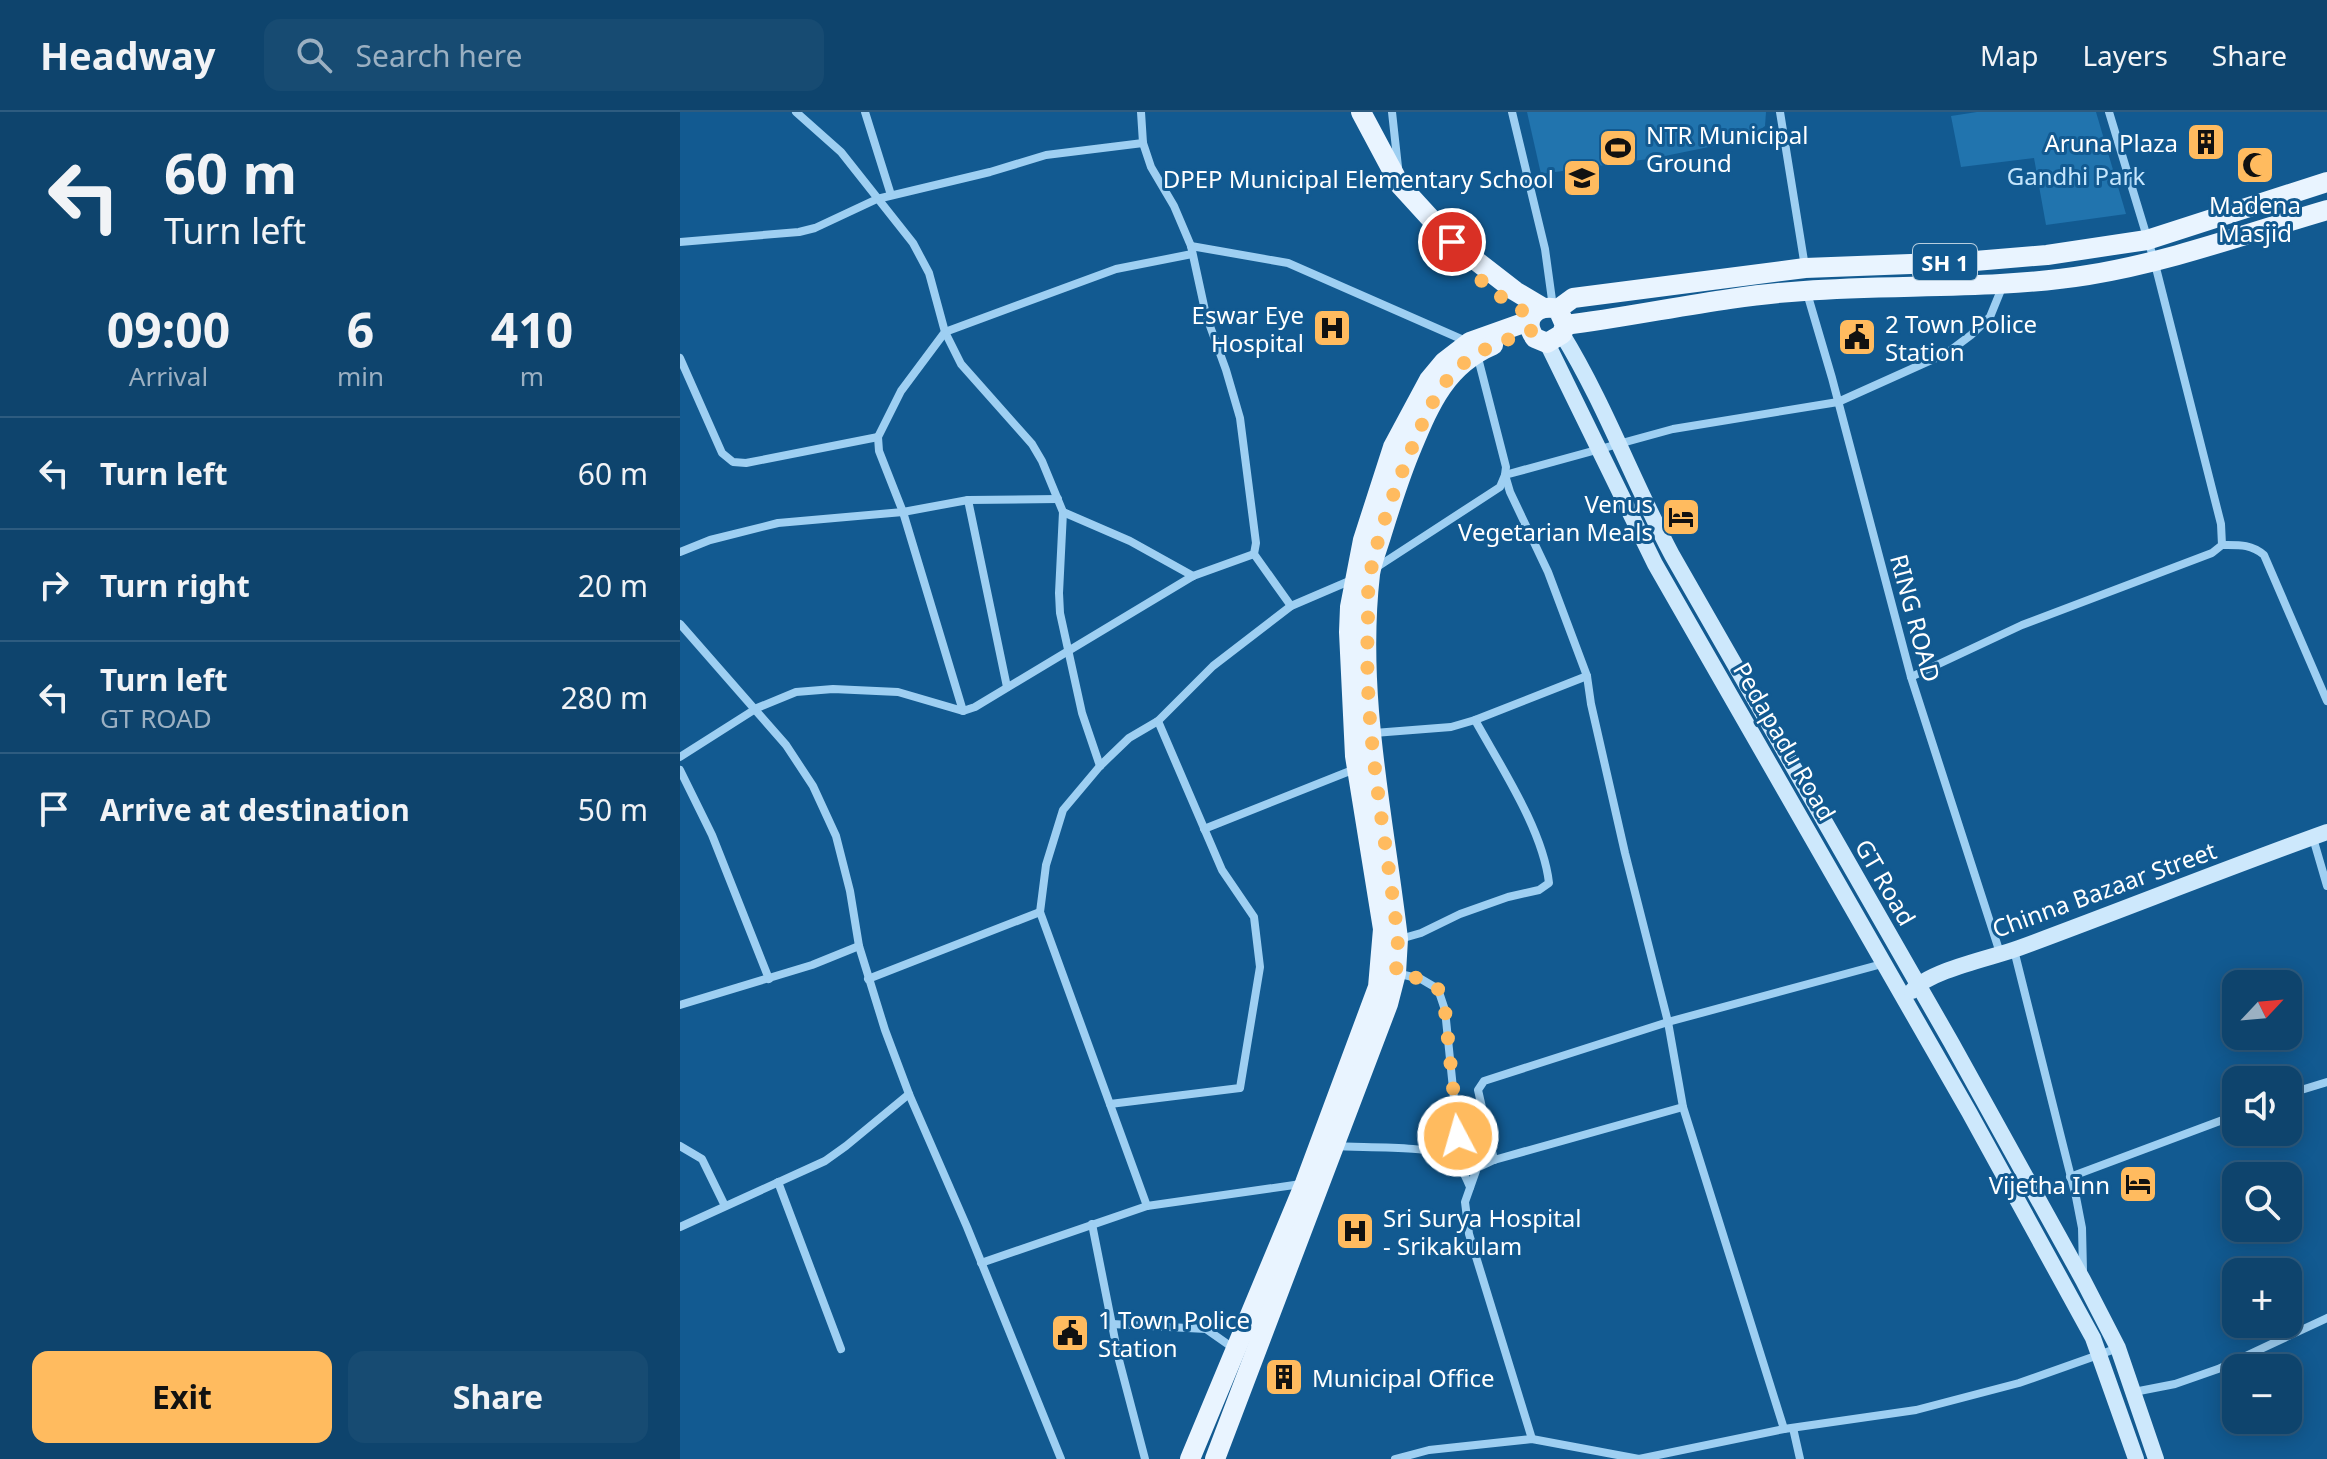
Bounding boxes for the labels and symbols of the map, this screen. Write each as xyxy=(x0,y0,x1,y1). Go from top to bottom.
place label: NTR Municipal Ground xyxy=(1646,118,1809,179)
building icon: Aruna Plaza xyxy=(2185,121,2227,163)
place label: Aruna Plaza xyxy=(2044,126,2178,159)
sports icon: NTR Municipal Ground xyxy=(1597,127,1639,169)
mosque icon: Madena Masjid xyxy=(2234,144,2276,186)
school or university icon: DPEP Municipal Elementary School xyxy=(1561,157,1603,199)
park label: Gandhi Park xyxy=(2007,159,2145,192)
place label: DPEP Municipal Elementary School xyxy=(1163,162,1554,195)
place label: Madena Masjid xyxy=(2209,188,2301,249)
pin xyxy=(1418,208,1486,276)
road number: SH 1 xyxy=(1913,244,1977,280)
place label: Eswar Eye Hospital xyxy=(1192,298,1304,359)
hospital icon: Eswar Eye Hospital xyxy=(1311,307,1353,349)
place label: 2 Town Police Station xyxy=(1885,307,2037,368)
public building icon: 2 Town Police Station xyxy=(1836,316,1878,358)
place label: Venus Vegetarian Meals xyxy=(1458,487,1653,548)
hotel icon: Venus Vegetarian Meals xyxy=(1660,496,1702,538)
street label: RING ROAD xyxy=(1883,550,1949,686)
street label: Pedapadu Road xyxy=(1726,656,1844,826)
street label: GT Road xyxy=(1848,833,1924,931)
street label: Chinna Bazaar Street xyxy=(1987,833,2221,945)
north arrow xyxy=(2222,970,2302,1050)
position arrow xyxy=(1416,1094,1500,1178)
hotel icon: Vijetha Inn xyxy=(2117,1163,2159,1205)
place label: Vijetha Inn xyxy=(1989,1168,2110,1201)
place label: Sri Surya Hospital - Srikakulam xyxy=(1383,1201,1581,1262)
hospital icon: Sri Surya Hospital - Srikakulam xyxy=(1334,1210,1376,1252)
place label: 1 Town Police Station xyxy=(1098,1303,1250,1364)
public building icon: 1 Town Police Station xyxy=(1049,1312,1091,1354)
building icon: Municipal Office xyxy=(1263,1356,1305,1398)
place label: Municipal Office xyxy=(1312,1361,1495,1394)

